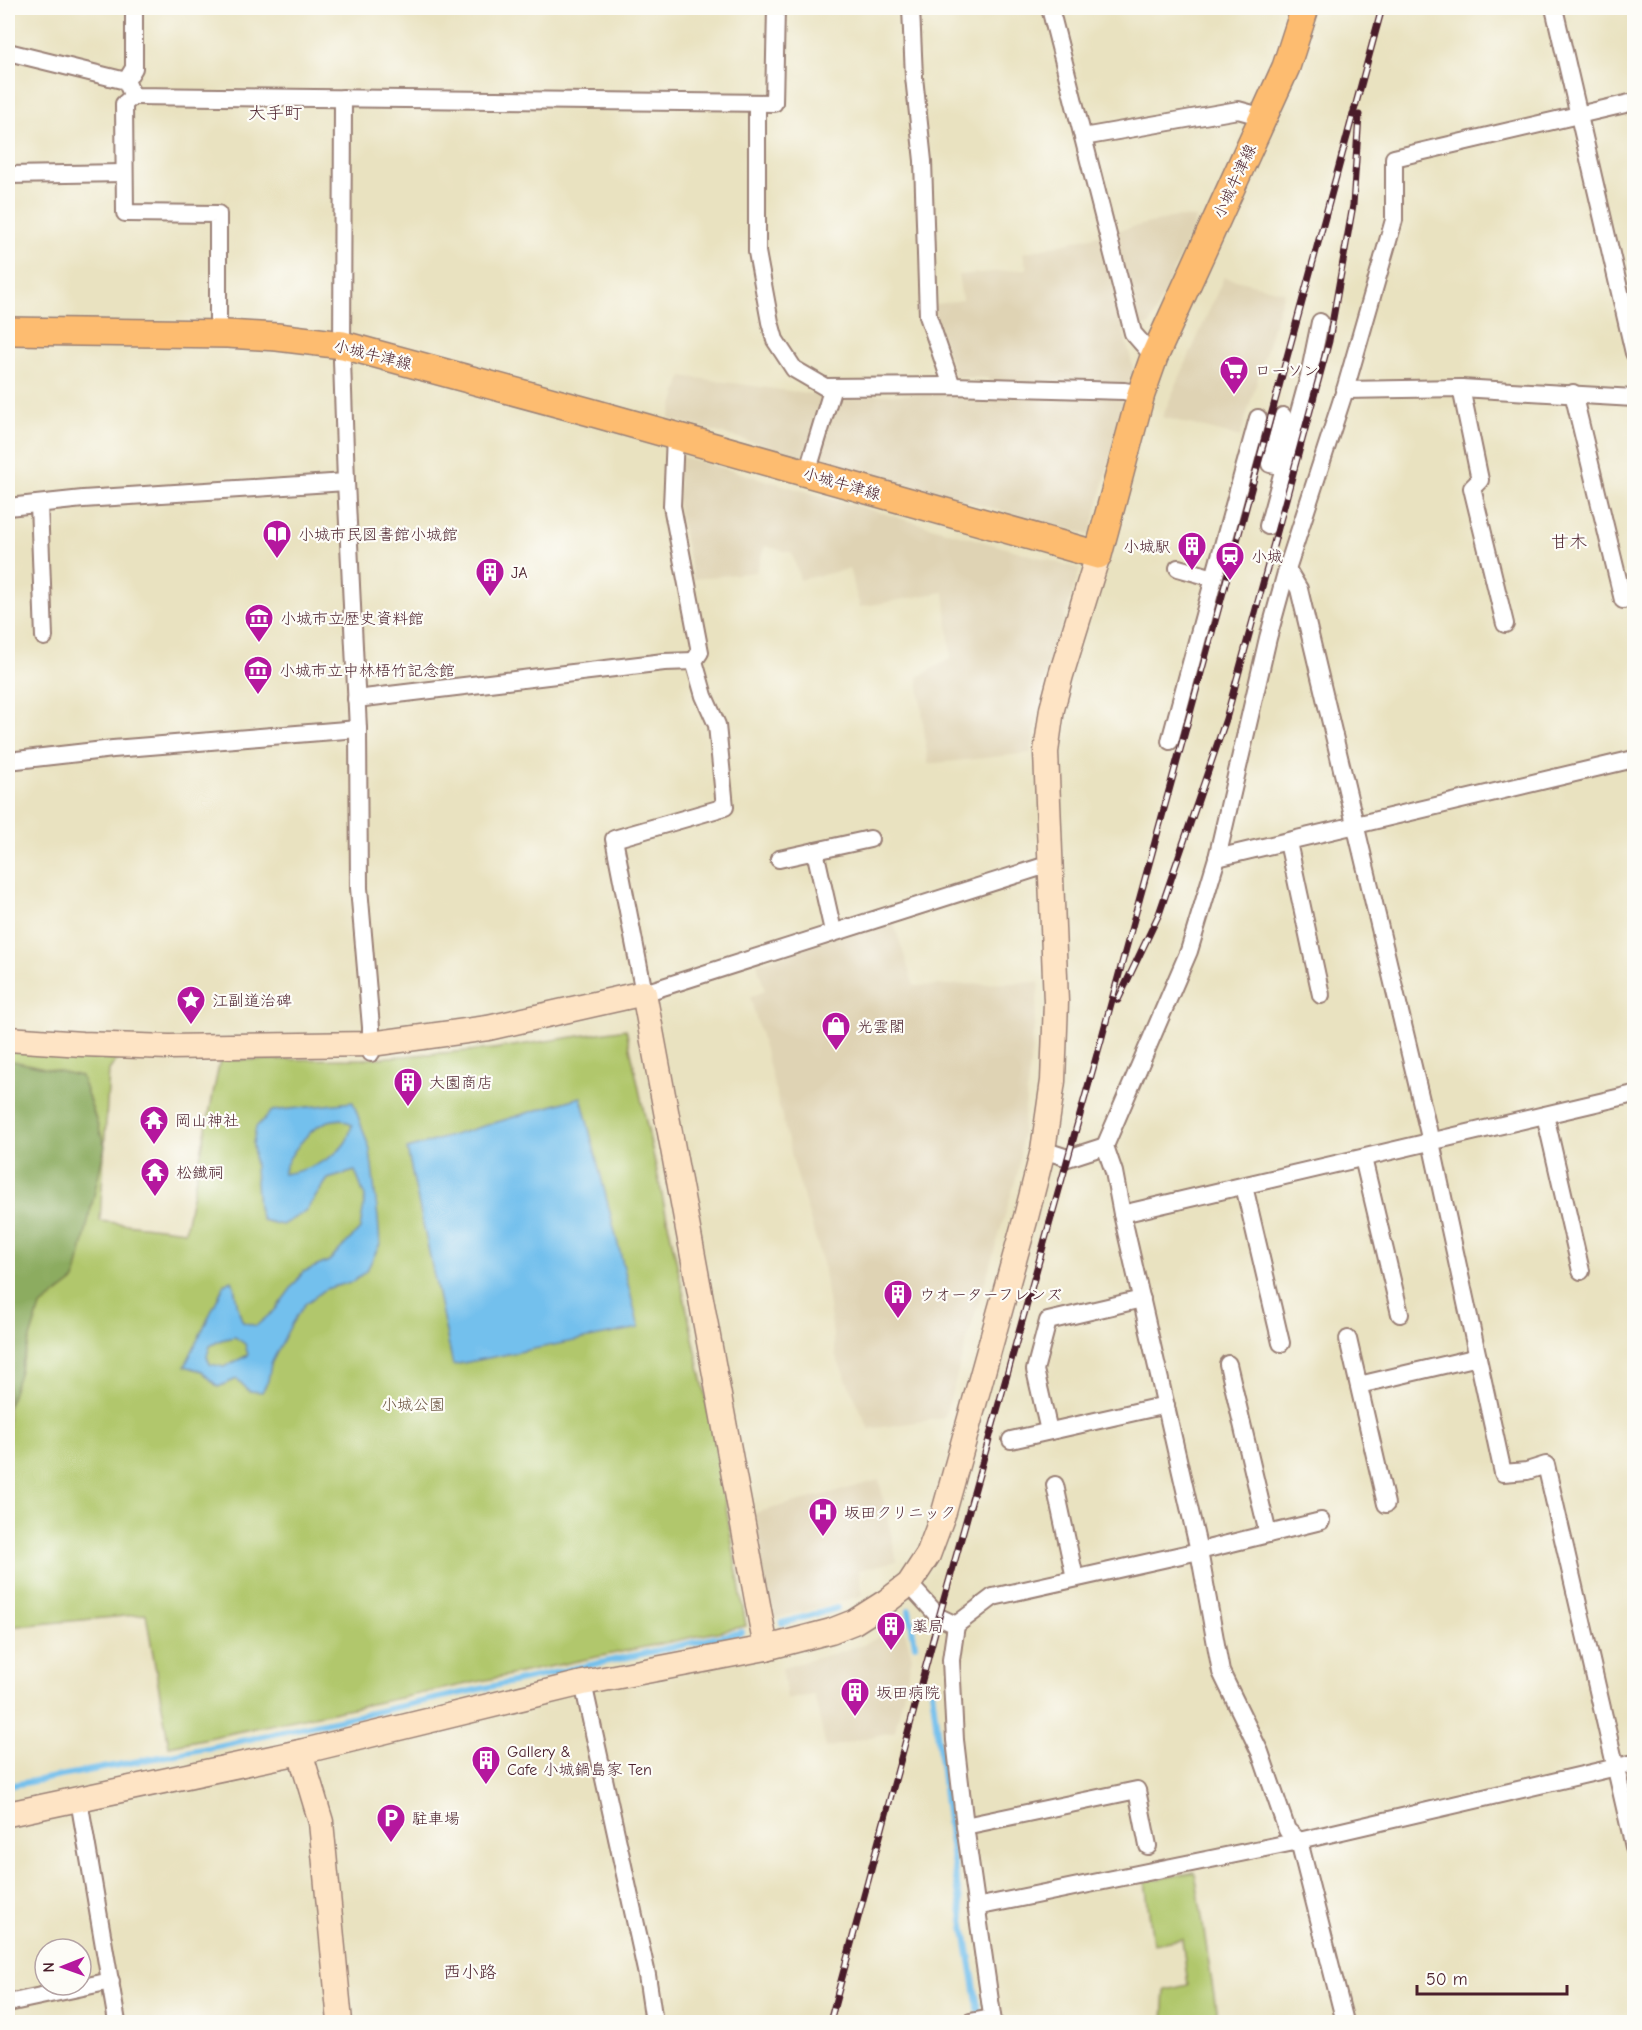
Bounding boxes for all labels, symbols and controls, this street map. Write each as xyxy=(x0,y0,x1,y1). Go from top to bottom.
district label: 大手町 xyxy=(248,103,302,124)
street label: 小城牛津線 xyxy=(1210,141,1260,221)
street label: 小城牛津線 xyxy=(332,337,414,373)
supermarket icon: ローソン xyxy=(1218,354,1250,396)
place label: ローソン xyxy=(1255,362,1319,380)
street label: 小城牛津線 xyxy=(801,464,883,504)
library icon: 小城市民図書館小城館 xyxy=(261,518,293,560)
place label: 小城市民図書館小城館 xyxy=(298,526,458,544)
building icon: 小城駅 xyxy=(1176,530,1208,572)
district label: 甘木 xyxy=(1551,532,1587,553)
place label: 小城駅 xyxy=(1123,538,1171,556)
station icon: 小城 xyxy=(1214,540,1246,582)
place label: 小城 xyxy=(1251,548,1283,566)
building icon: JA xyxy=(474,556,506,598)
place label: JA xyxy=(511,564,528,582)
museum icon: 小城市立歴史資料館 xyxy=(243,602,275,644)
place label: 小城市立歴史資料館 xyxy=(280,610,424,628)
museum icon: 小城市立中林梧竹記念館 xyxy=(242,654,274,696)
place label: 小城市立中林梧竹記念館 xyxy=(279,662,455,680)
place icon: 江副道治碑 xyxy=(175,984,207,1026)
place label: 江副道治碑 xyxy=(212,992,292,1010)
shop icon: 光雲閣 xyxy=(820,1010,852,1052)
place label: 光雲閣 xyxy=(857,1018,905,1036)
building icon: 大園商店 xyxy=(392,1066,424,1108)
place label: 大園商店 xyxy=(429,1074,493,1092)
temple icon: 岡山神社 xyxy=(138,1104,170,1146)
place label: 岡山神社 xyxy=(175,1112,239,1130)
temple icon: 松鐡祠 xyxy=(139,1156,171,1198)
place label: 松鐡祠 xyxy=(176,1164,224,1182)
building icon: ウオーターフレンズ xyxy=(882,1278,914,1320)
place label: ウオーターフレンズ xyxy=(919,1286,1062,1304)
park label: 小城公園 xyxy=(381,1396,445,1414)
hospital icon: 坂田クリニック xyxy=(807,1496,839,1538)
place label: 坂田クリニック xyxy=(844,1504,956,1522)
building icon: 薬局 xyxy=(875,1610,907,1652)
place label: 薬局 xyxy=(912,1618,944,1636)
building icon: 坂田病院 xyxy=(839,1676,871,1718)
place label: 坂田病院 xyxy=(876,1684,940,1702)
place label: Gallery & Cafe 小城鍋島家 Ten xyxy=(507,1743,652,1779)
building icon: Gallery & Cafe 小城鍋島家 Ten xyxy=(470,1744,502,1786)
parking icon: 駐車場 xyxy=(375,1802,407,1844)
place label: 駐車場 xyxy=(412,1810,460,1828)
north arrow xyxy=(33,1937,93,1997)
scale bar xyxy=(1417,1958,1567,1996)
text: N xyxy=(40,1962,58,1973)
district label: 西小路 xyxy=(443,1962,497,1983)
text: 50 m xyxy=(1426,1969,1468,1990)

